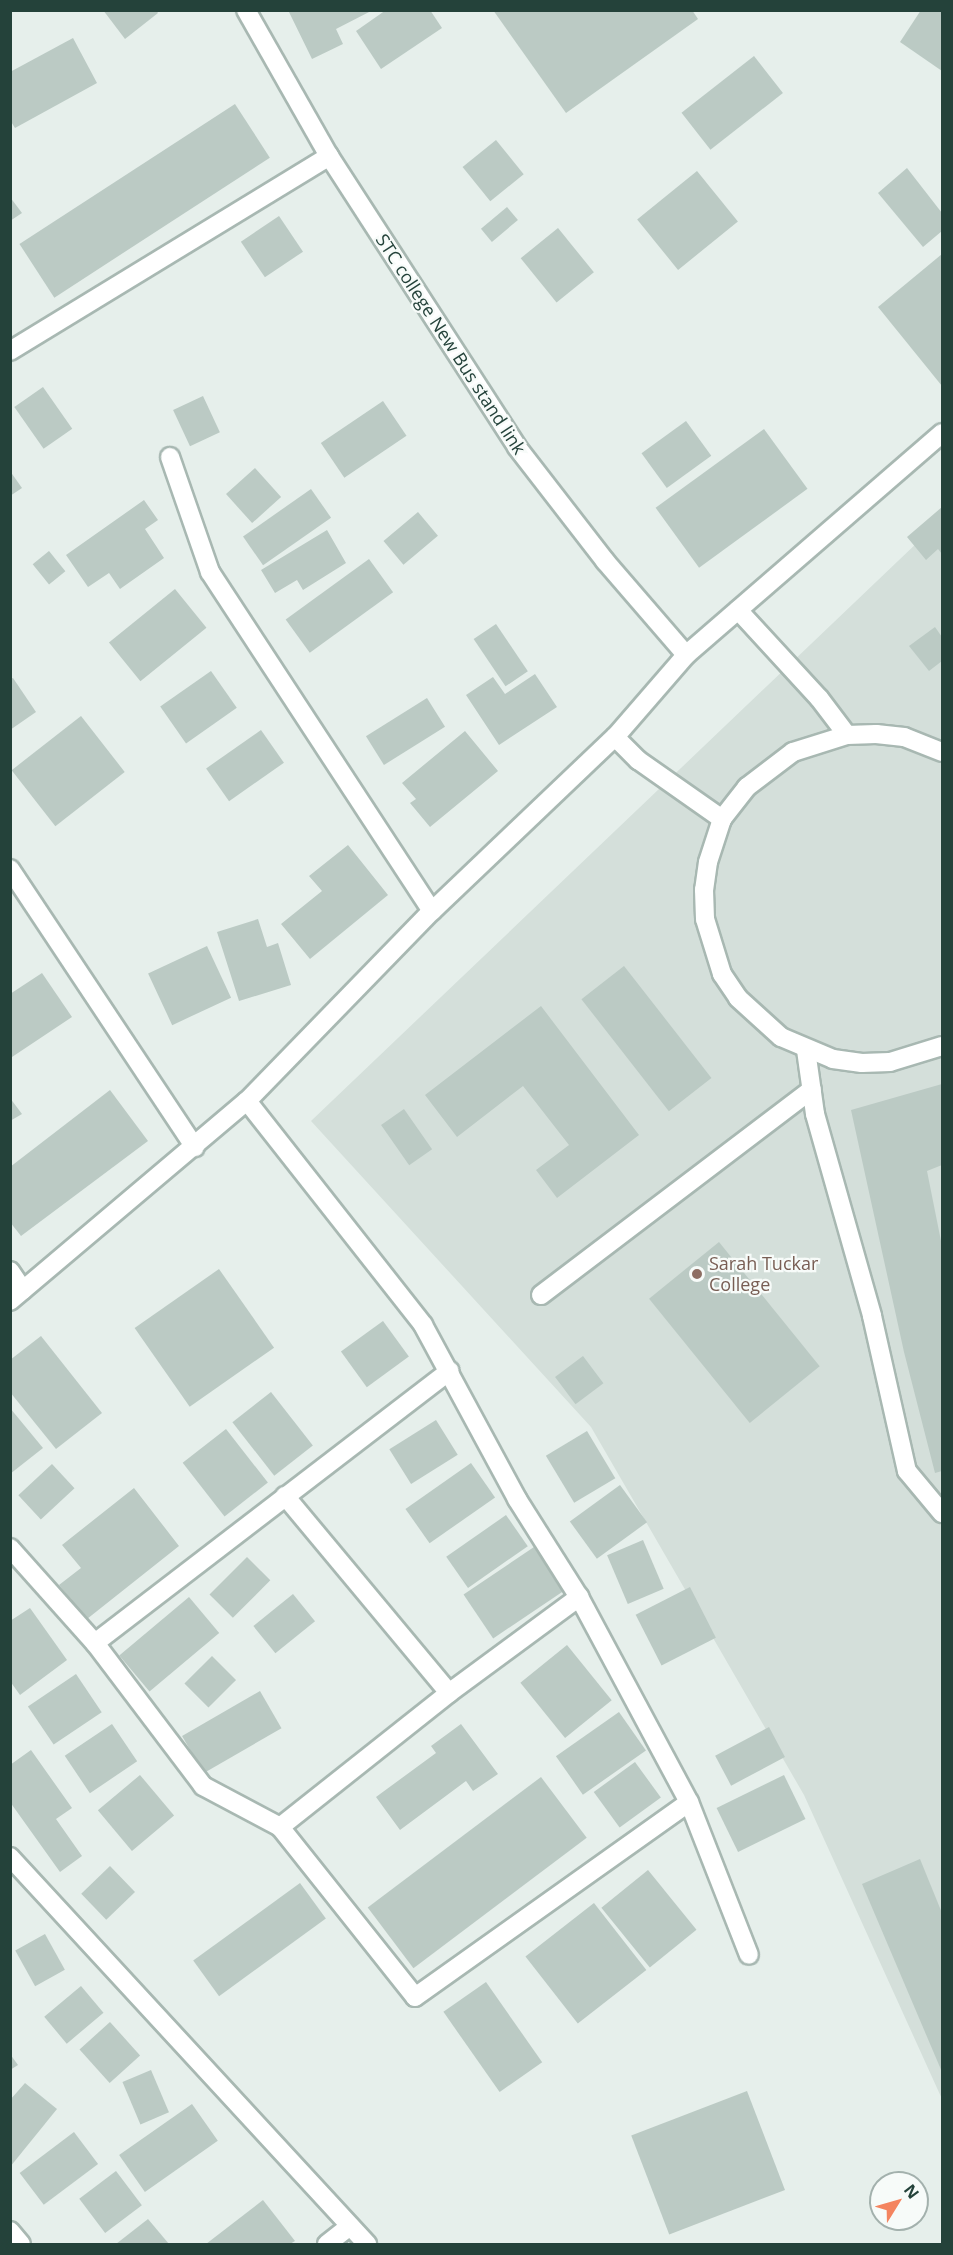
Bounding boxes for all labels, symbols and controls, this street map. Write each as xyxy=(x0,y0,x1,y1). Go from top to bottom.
street label: STC college New Bus stand link xyxy=(372,230,530,458)
place label: Sarah Tuckar College xyxy=(709,1253,818,1296)
marker: Sarah Tuckar College xyxy=(690,1267,704,1281)
north arrow xyxy=(869,2171,929,2231)
text: N xyxy=(899,2180,924,2203)

